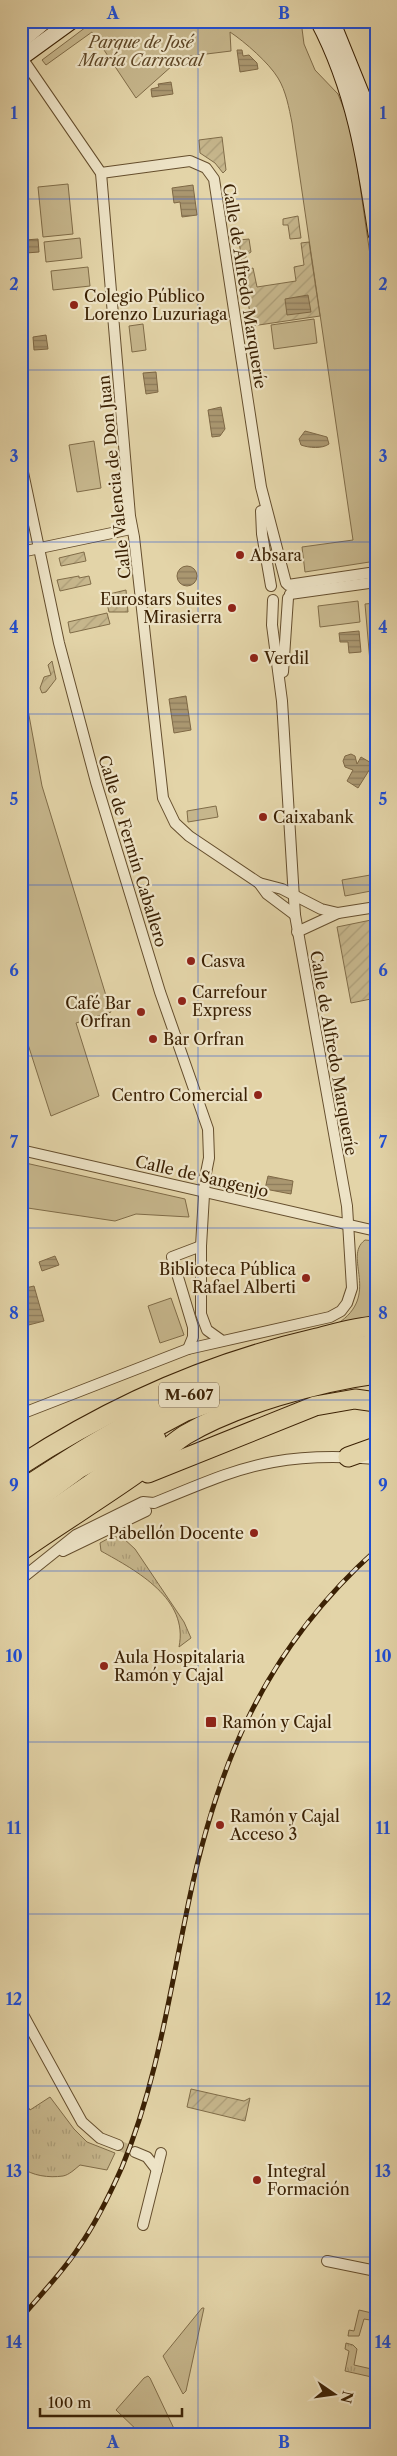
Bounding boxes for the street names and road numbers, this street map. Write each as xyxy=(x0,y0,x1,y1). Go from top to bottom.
street label: Calle de Alfredo Marqueríe xyxy=(219,182,271,390)
street label: Calle Valencia de Don Juan xyxy=(93,374,135,580)
street label: Calle de Fermín Caballero xyxy=(94,753,172,950)
street label: Calle de Alfredo Marqueríe xyxy=(306,949,362,1157)
street label: Calle de Sangenjo xyxy=(133,1151,271,1201)
road number: M-607 xyxy=(159,1382,219,1408)

